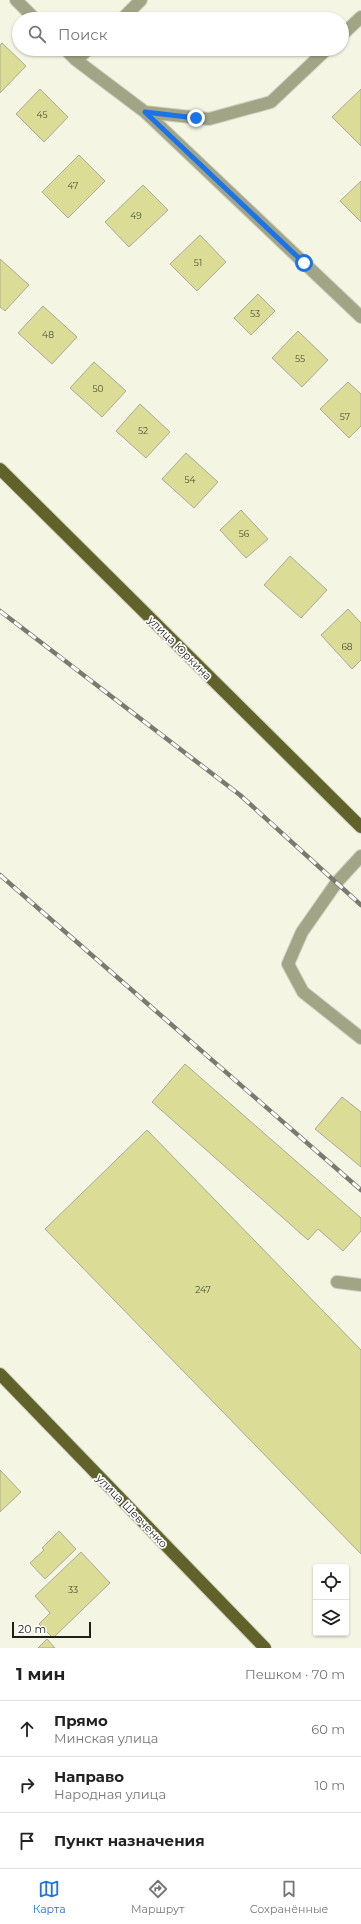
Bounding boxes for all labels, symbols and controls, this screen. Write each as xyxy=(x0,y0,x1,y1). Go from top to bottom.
search box xyxy=(12,12,349,56)
icon: search xyxy=(26,23,48,45)
text: Поиск xyxy=(58,25,107,44)
house number: 45 xyxy=(36,109,48,120)
route end xyxy=(187,109,205,127)
house number: 47 xyxy=(68,180,78,191)
house number: 49 xyxy=(130,210,142,221)
route start xyxy=(295,254,313,272)
house number: 51 xyxy=(194,257,202,268)
house number: 53 xyxy=(250,308,260,319)
house number: 48 xyxy=(42,329,54,340)
house number: 55 xyxy=(295,353,305,364)
house number: 50 xyxy=(92,383,104,394)
house number: 57 xyxy=(340,411,350,422)
house number: 52 xyxy=(138,425,148,436)
house number: 54 xyxy=(184,474,196,485)
house number: 56 xyxy=(239,528,250,539)
street label: улица Юркина xyxy=(144,612,215,683)
house number: 68 xyxy=(341,641,353,652)
house number: 247 xyxy=(195,1284,211,1295)
street label: улица Шевченко xyxy=(93,1471,171,1551)
map controls xyxy=(313,1564,349,1636)
button: locate xyxy=(313,1564,349,1600)
house number: 33 xyxy=(68,1584,78,1595)
button: layers xyxy=(313,1600,349,1636)
scale bar xyxy=(12,1620,91,1639)
text: 20 m xyxy=(18,1622,46,1636)
text: 1 мин xyxy=(16,1664,65,1684)
text: Пешком · 70 m xyxy=(245,1666,345,1682)
text: Прямо xyxy=(54,1711,108,1730)
icon: ahead xyxy=(16,1718,38,1740)
text: 60 m xyxy=(311,1721,345,1737)
text: Минская улица xyxy=(54,1730,158,1746)
text: Направо xyxy=(54,1767,124,1786)
icon: right xyxy=(16,1774,38,1796)
text: 10 m xyxy=(315,1777,345,1793)
text: Народная улица xyxy=(54,1786,166,1802)
icon: arrive xyxy=(16,1830,38,1852)
text: Пункт назначения xyxy=(54,1831,205,1850)
tab: Карта xyxy=(33,1878,66,1916)
tab: Маршрут xyxy=(131,1878,184,1916)
tab: Сохранённые xyxy=(250,1878,328,1916)

